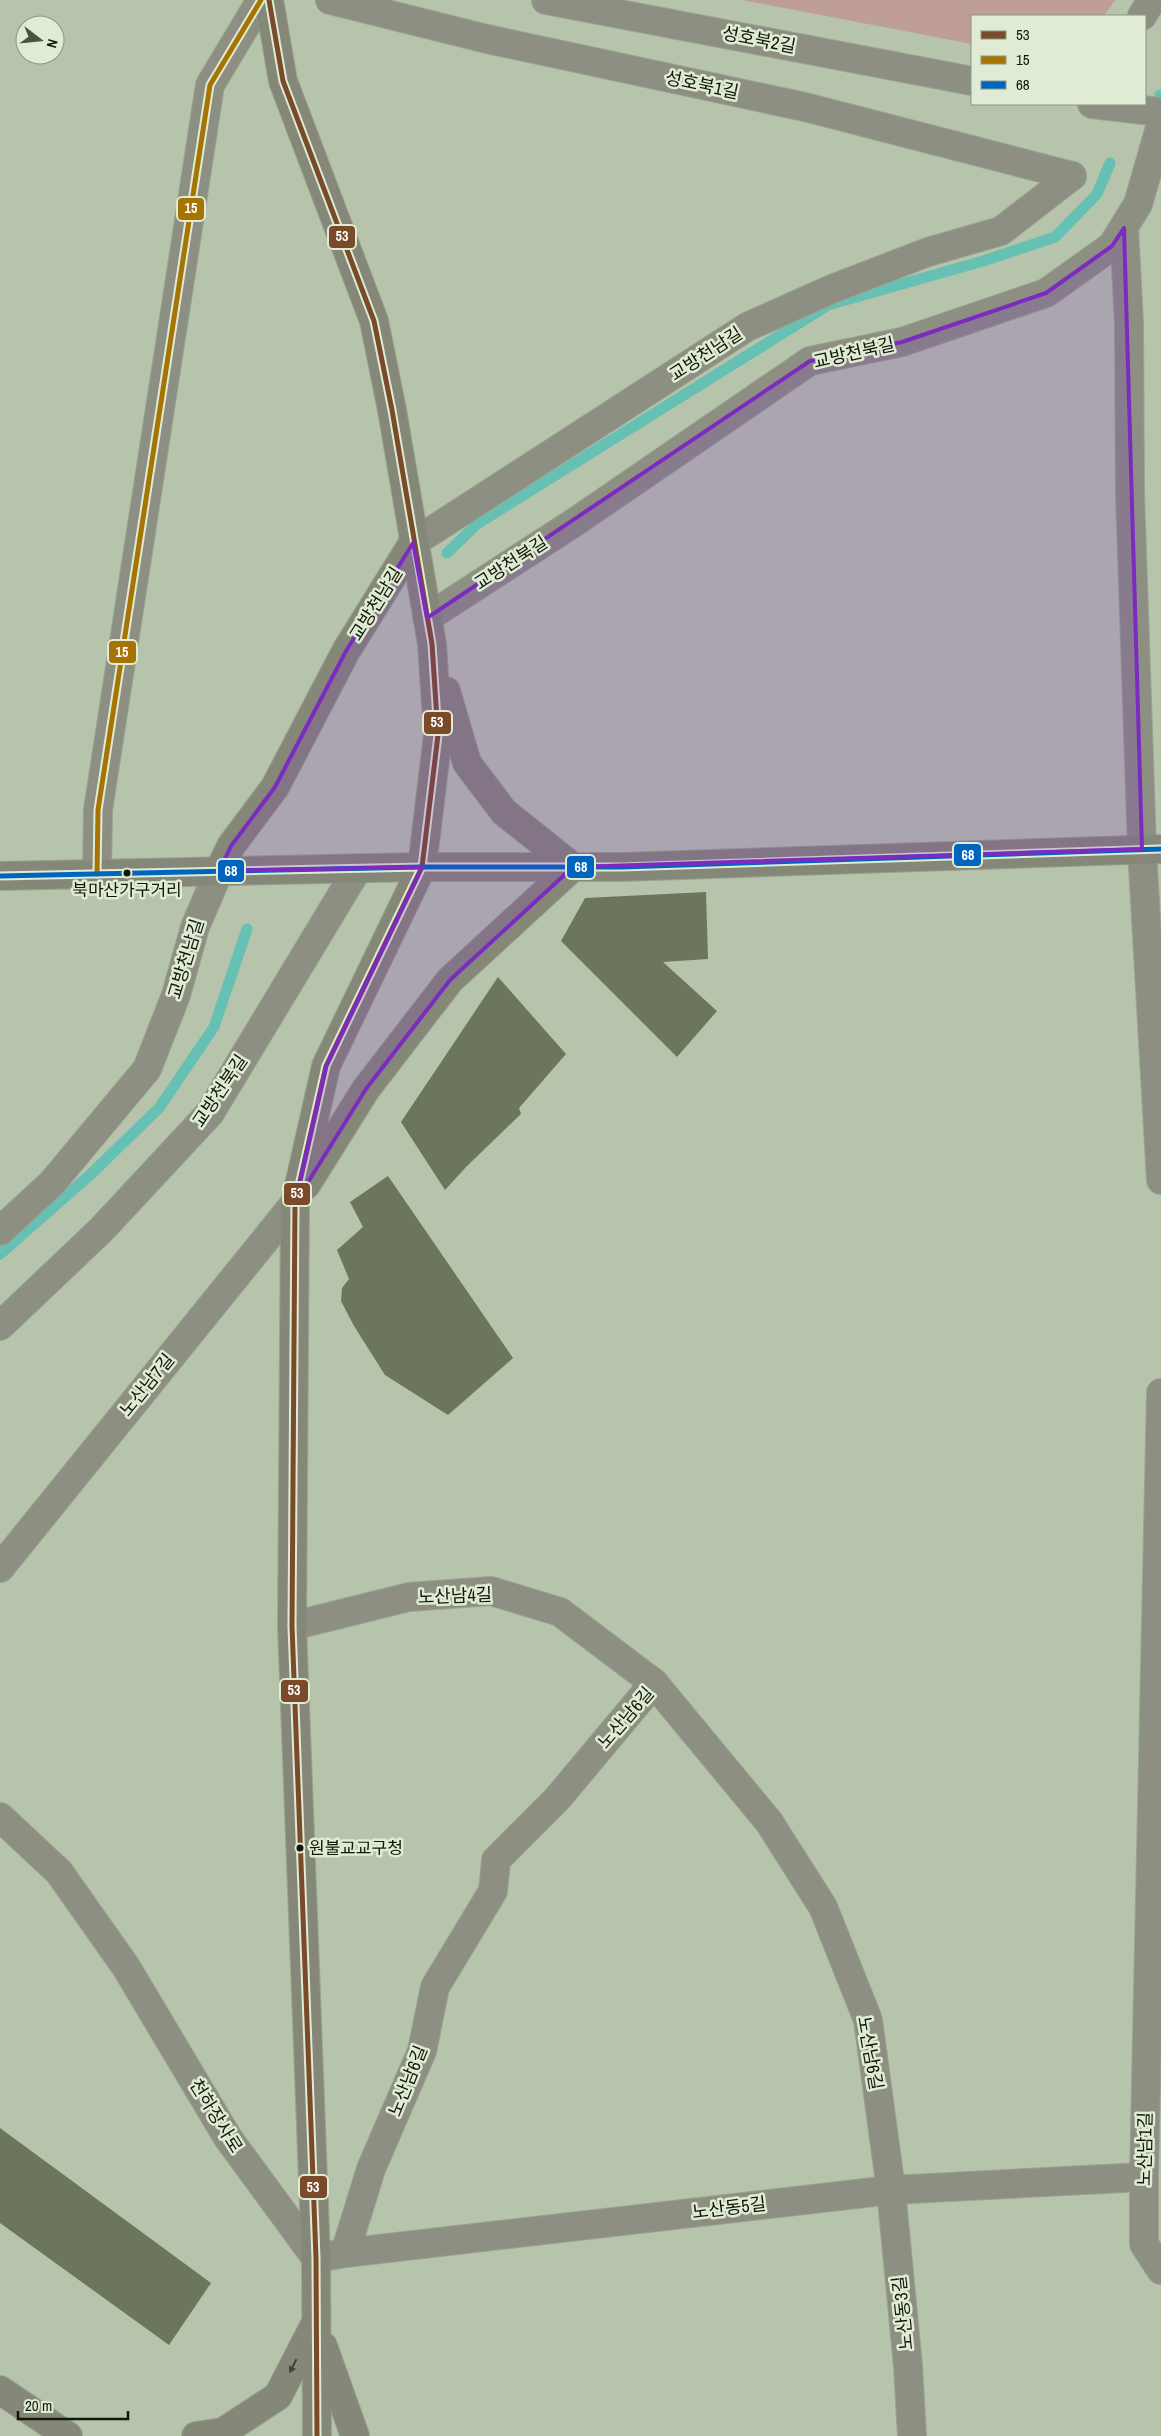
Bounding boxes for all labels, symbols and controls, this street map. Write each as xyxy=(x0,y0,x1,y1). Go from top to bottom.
north arrow xyxy=(15,15,65,65)
legend xyxy=(971,15,1146,105)
street label: 성호북2길 xyxy=(720,20,798,59)
text: 53 xyxy=(1016,24,1030,45)
text: N xyxy=(43,37,62,50)
text: 15 xyxy=(1016,49,1030,70)
street label: 성호북1길 xyxy=(663,65,741,104)
text: 68 xyxy=(1016,74,1030,95)
line badge: 15 xyxy=(177,197,205,221)
text: 15 xyxy=(185,199,198,217)
line badge: 53 xyxy=(328,225,356,249)
text: 53 xyxy=(336,227,348,245)
street label: 교방천남길 xyxy=(664,321,747,387)
street label: 교방천북길 xyxy=(811,331,897,374)
street label: 교방천북길 xyxy=(469,530,552,596)
street label: 교방천남길 xyxy=(343,562,408,645)
line badge: 15 xyxy=(108,640,137,664)
text: 15 xyxy=(116,643,129,661)
line badge: 53 xyxy=(423,711,452,735)
text: 53 xyxy=(431,713,443,731)
line badge: 68 xyxy=(953,843,982,867)
text: 68 xyxy=(962,846,974,864)
line badge: 68 xyxy=(566,855,595,879)
text: 68 xyxy=(575,858,587,876)
line badge: 68 xyxy=(217,859,245,883)
text: 68 xyxy=(225,862,237,880)
marker: 북마산가구거리 xyxy=(122,868,132,878)
place label: 북마산가구거리 xyxy=(72,878,182,901)
street label: 교방천남길 xyxy=(161,916,210,1002)
street label: 교방천북길 xyxy=(186,1049,253,1132)
line badge: 53 xyxy=(283,1182,311,1206)
text: 53 xyxy=(291,1184,303,1202)
street label: 노산남7길 xyxy=(113,1348,180,1421)
street label: 노산남4길 xyxy=(417,1582,493,1609)
line badge: 53 xyxy=(280,1679,309,1703)
text: 53 xyxy=(288,1681,300,1699)
street label: 노산남6길 xyxy=(592,1681,659,1754)
place label: 원불교교구청 xyxy=(309,1836,403,1859)
marker: 원불교교구청 xyxy=(295,1843,305,1853)
street label: 노산남6길 xyxy=(852,2014,889,2092)
street label: 노산남6길 xyxy=(382,2042,433,2120)
street label: 천하장사로 xyxy=(184,2074,249,2157)
street label: 노산남1길 xyxy=(1131,2112,1158,2186)
line badge: 53 xyxy=(299,2175,328,2199)
text: 53 xyxy=(307,2178,319,2196)
street label: 노산동5길 xyxy=(690,2191,767,2224)
street label: 노산동3길 xyxy=(886,2275,919,2351)
one-way arrow xyxy=(289,2359,297,2373)
scale bar xyxy=(18,2388,128,2420)
text: 20 m xyxy=(25,2395,52,2416)

